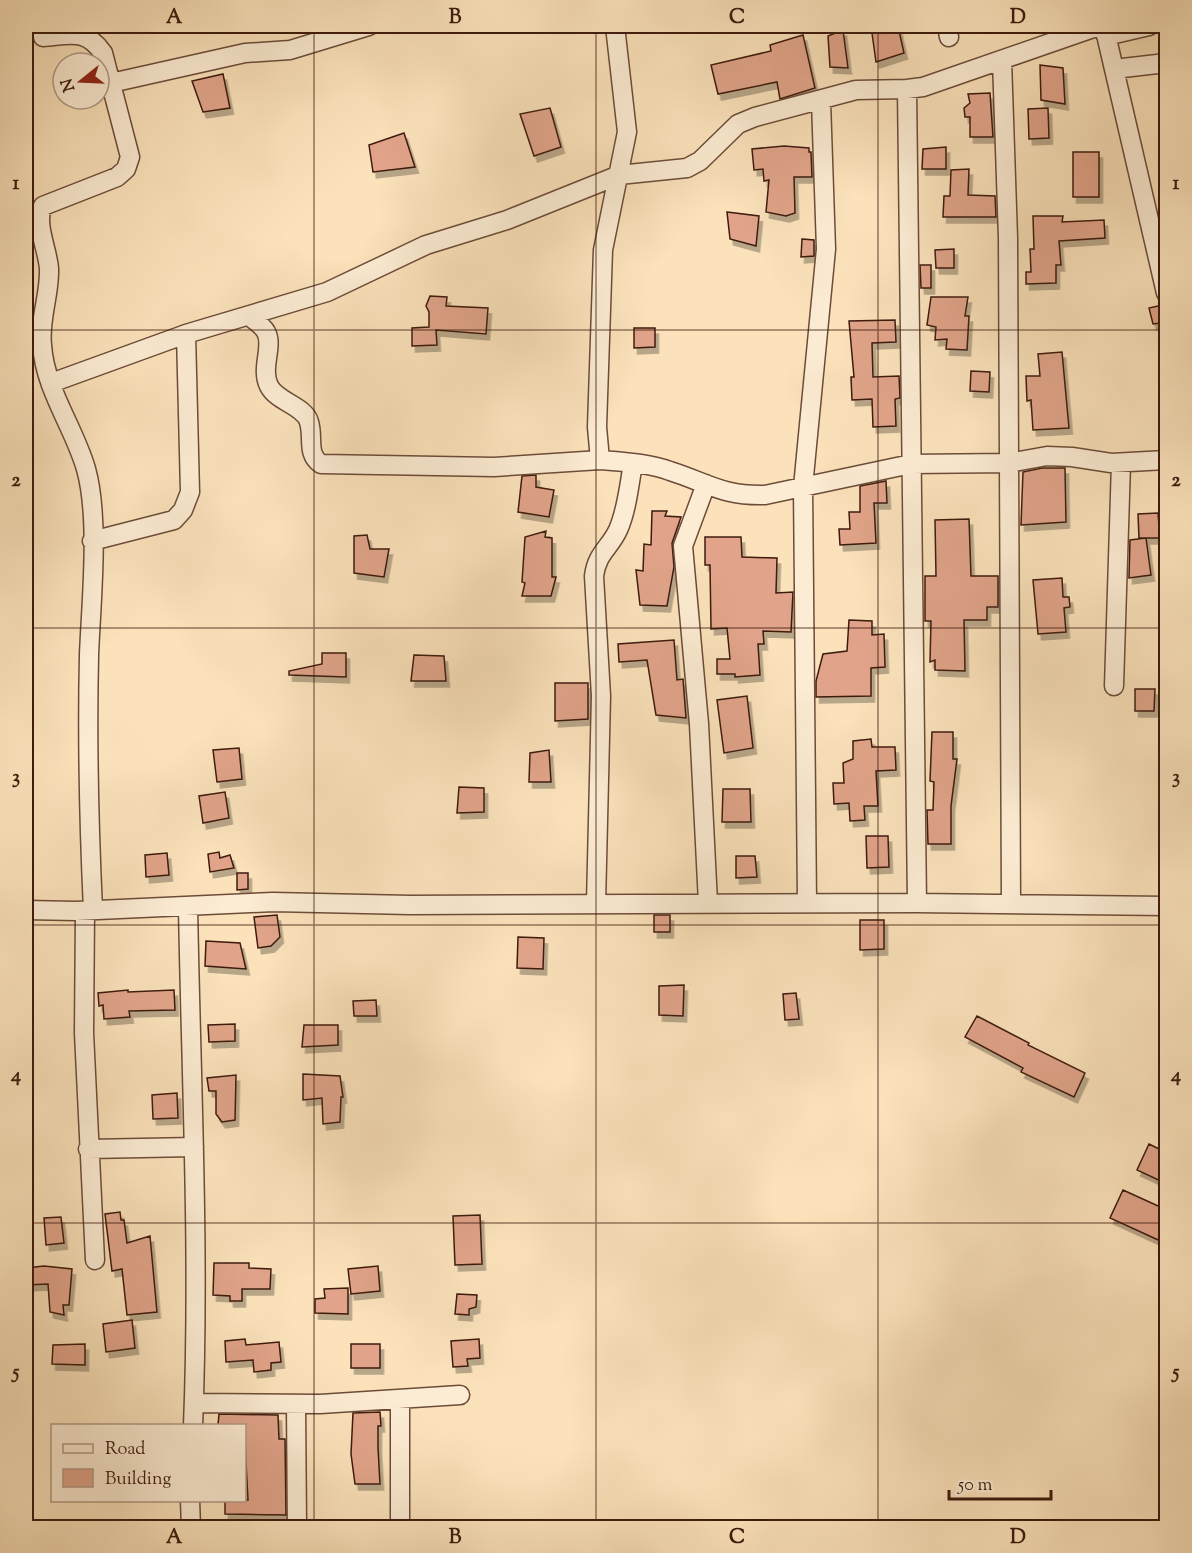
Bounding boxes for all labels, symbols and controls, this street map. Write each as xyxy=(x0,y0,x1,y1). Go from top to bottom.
text: A xyxy=(166,4,183,33)
text: B xyxy=(449,4,462,33)
text: C xyxy=(729,4,745,33)
text: D xyxy=(1010,4,1026,33)
north arrow xyxy=(51,51,111,111)
text: N xyxy=(56,75,82,94)
text: 1 xyxy=(13,170,20,199)
text: 1 xyxy=(1173,170,1180,199)
text: 2 xyxy=(11,467,21,496)
text: 2 xyxy=(1171,467,1181,496)
text: 3 xyxy=(12,764,20,793)
text: 3 xyxy=(1172,764,1180,793)
text: 4 xyxy=(10,1062,21,1091)
text: 4 xyxy=(1170,1062,1181,1091)
text: 5 xyxy=(11,1359,20,1388)
text: 5 xyxy=(1171,1359,1180,1388)
legend xyxy=(51,1424,246,1502)
text: Road xyxy=(105,1437,145,1463)
scale bar xyxy=(949,1463,1051,1501)
text: Building xyxy=(105,1467,171,1493)
text: 50 m xyxy=(957,1473,993,1499)
text: A xyxy=(166,1524,183,1553)
text: B xyxy=(449,1524,462,1553)
text: C xyxy=(729,1524,745,1553)
text: D xyxy=(1010,1524,1026,1553)

